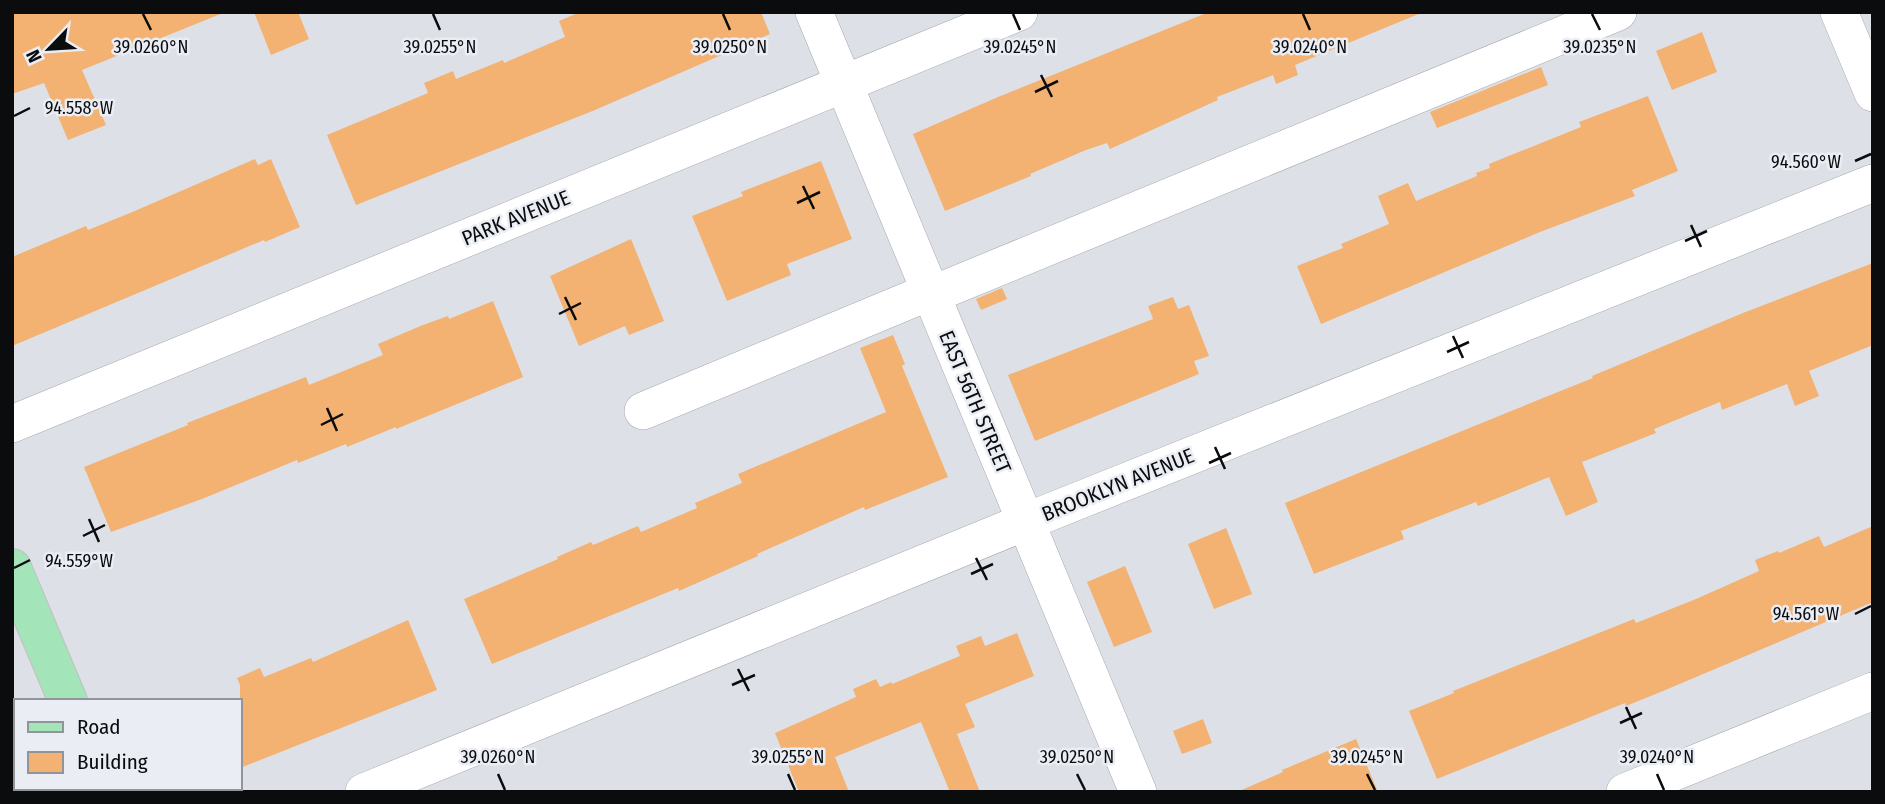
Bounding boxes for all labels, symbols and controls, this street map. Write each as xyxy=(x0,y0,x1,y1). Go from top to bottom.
north arrow xyxy=(14,14,84,84)
text: 39.0260°N xyxy=(113,36,189,58)
text: 39.0255°N xyxy=(403,36,477,58)
text: 39.0250°N xyxy=(693,36,767,58)
text: 39.0245°N xyxy=(983,36,1057,58)
text: 39.0240°N xyxy=(1273,36,1347,58)
text: 39.0235°N xyxy=(1564,36,1636,58)
text: N xyxy=(21,46,47,66)
text: 94.558°W xyxy=(45,97,114,119)
text: 94.560°W xyxy=(1771,151,1841,173)
street label: PARK AVENUE xyxy=(458,184,574,251)
street label: EAST 56TH STREET xyxy=(933,327,1017,477)
street label: BROOKLYN AVENUE xyxy=(1038,443,1198,527)
text: 94.559°W xyxy=(45,550,114,572)
text: 94.561°W xyxy=(1773,603,1840,625)
legend xyxy=(14,699,242,790)
text: Road xyxy=(77,714,121,740)
text: 39.0260°N xyxy=(460,746,536,768)
text: 39.0255°N xyxy=(751,746,825,768)
text: 39.0250°N xyxy=(1040,746,1114,768)
text: 39.0245°N xyxy=(1330,746,1404,768)
text: 39.0240°N xyxy=(1620,746,1694,768)
text: Building xyxy=(77,749,148,775)

